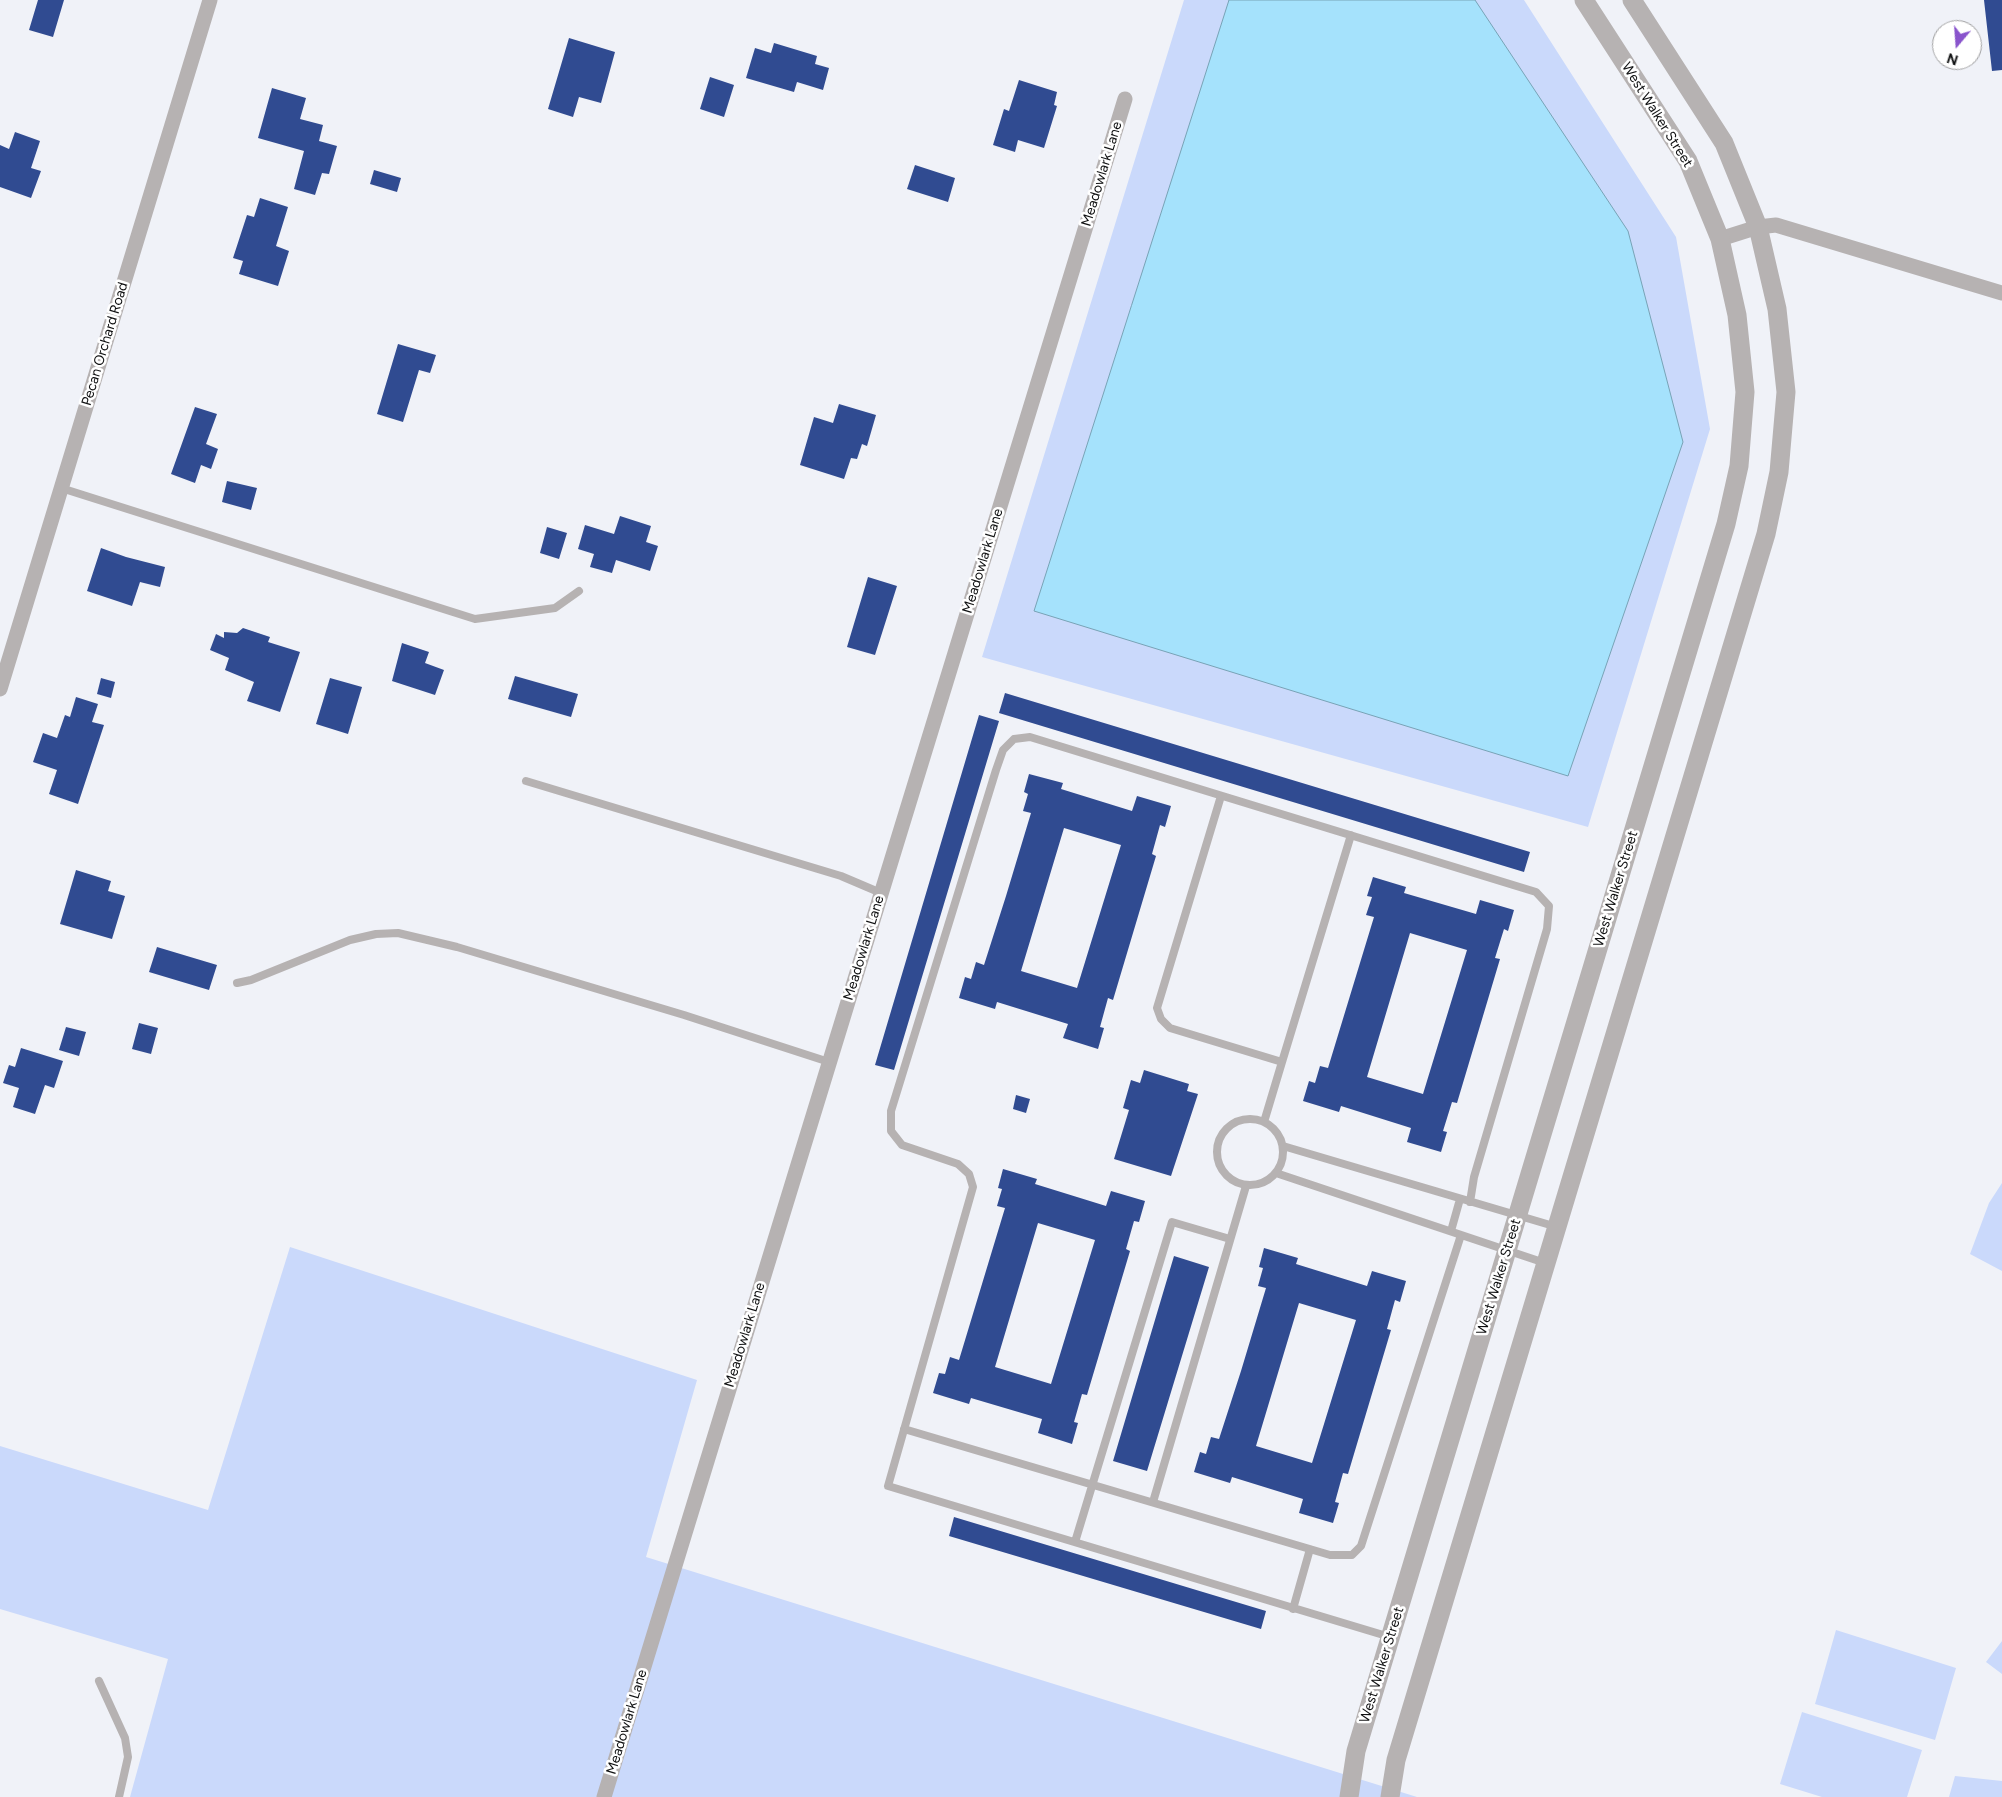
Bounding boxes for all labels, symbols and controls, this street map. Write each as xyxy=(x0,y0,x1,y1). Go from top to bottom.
north arrow xyxy=(1932,20,1982,70)
text: N xyxy=(1945,49,1960,69)
street label: West Walker Street xyxy=(1618,59,1696,171)
street label: Meadowlark Lane xyxy=(1078,120,1126,228)
street label: Pecan Orchard Road xyxy=(78,280,132,408)
street label: Meadowlark Lane xyxy=(959,507,1007,615)
street label: West Walker Street xyxy=(1590,829,1642,949)
street label: Meadowlark Lane xyxy=(840,894,888,1002)
street label: West Walker Street xyxy=(1473,1217,1525,1337)
street label: Meadowlark Lane xyxy=(721,1281,769,1389)
street label: West Walker Street xyxy=(1356,1605,1408,1725)
street label: Meadowlark Lane xyxy=(603,1668,651,1776)

